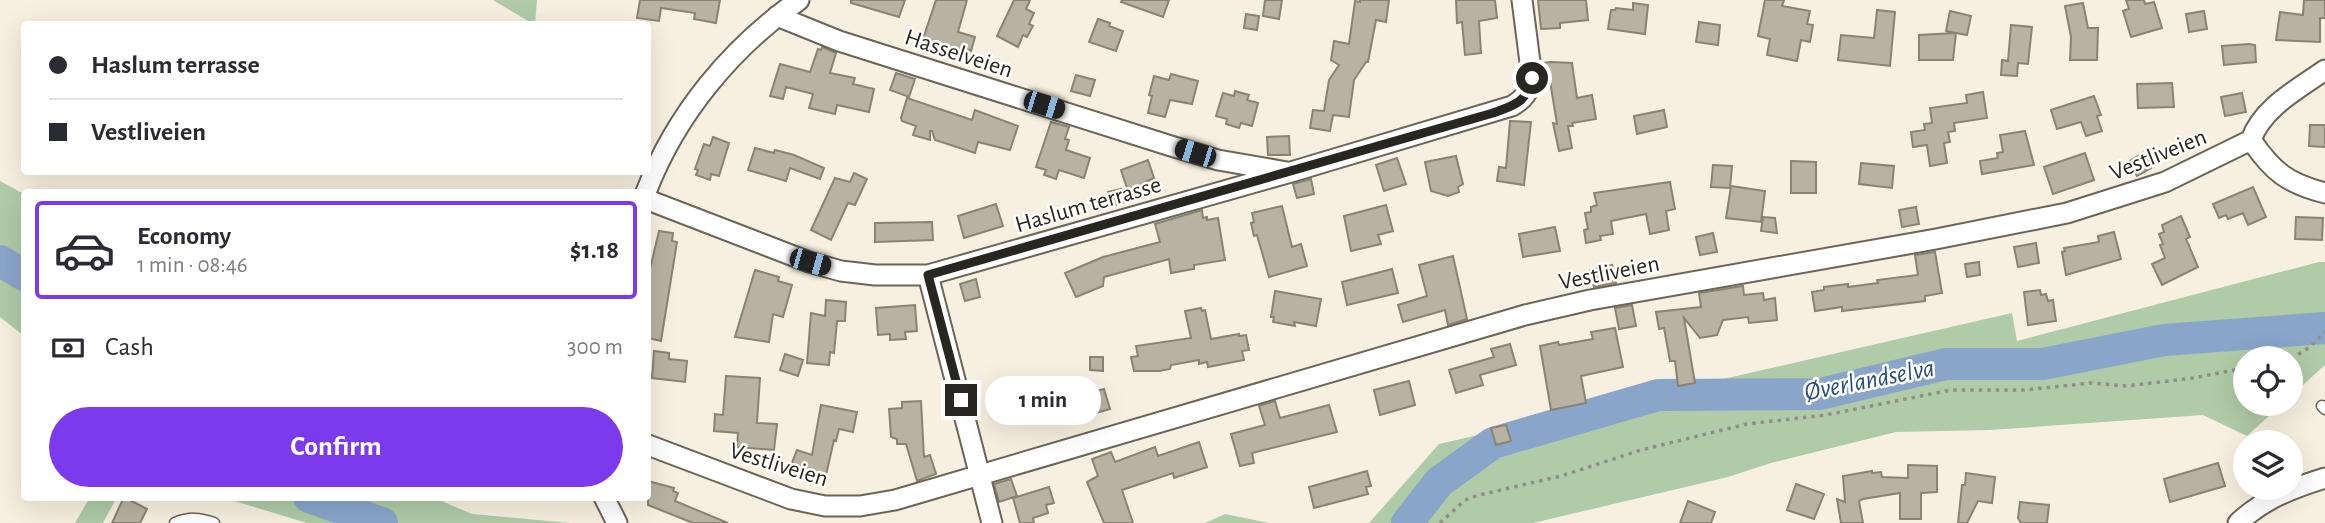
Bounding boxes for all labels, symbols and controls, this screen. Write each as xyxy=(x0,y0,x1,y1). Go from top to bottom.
street label: Hasselveien xyxy=(902,25,1016,83)
text: Haslum terrasse xyxy=(91,52,260,78)
route start xyxy=(1516,62,1548,94)
car xyxy=(1021,89,1068,121)
text: Vestliveien xyxy=(91,119,206,145)
street label: Vestliveien xyxy=(2107,125,2210,185)
car xyxy=(1172,137,1219,169)
street label: Haslum terrasse xyxy=(1013,173,1164,237)
icon: car xyxy=(53,219,116,282)
text: Economy xyxy=(137,223,231,249)
text: $1.18 xyxy=(570,237,619,263)
car xyxy=(787,246,834,278)
street label: Vestliveien xyxy=(1557,251,1662,294)
text: 1 min · 08:46 xyxy=(137,254,248,277)
icon: cash xyxy=(49,329,87,367)
text: Cash xyxy=(105,334,154,360)
text: 300 m xyxy=(567,336,623,359)
map controls xyxy=(2233,346,2303,500)
button: locate xyxy=(2233,346,2303,416)
water label: Øverlandselva xyxy=(1802,355,1936,405)
callout: 1 min xyxy=(986,376,1101,424)
route end xyxy=(945,384,977,416)
text: 1 min xyxy=(1019,389,1067,412)
button: Confirm xyxy=(49,407,623,487)
button: layers xyxy=(2233,430,2303,500)
street label: Vestliveien xyxy=(726,439,831,491)

